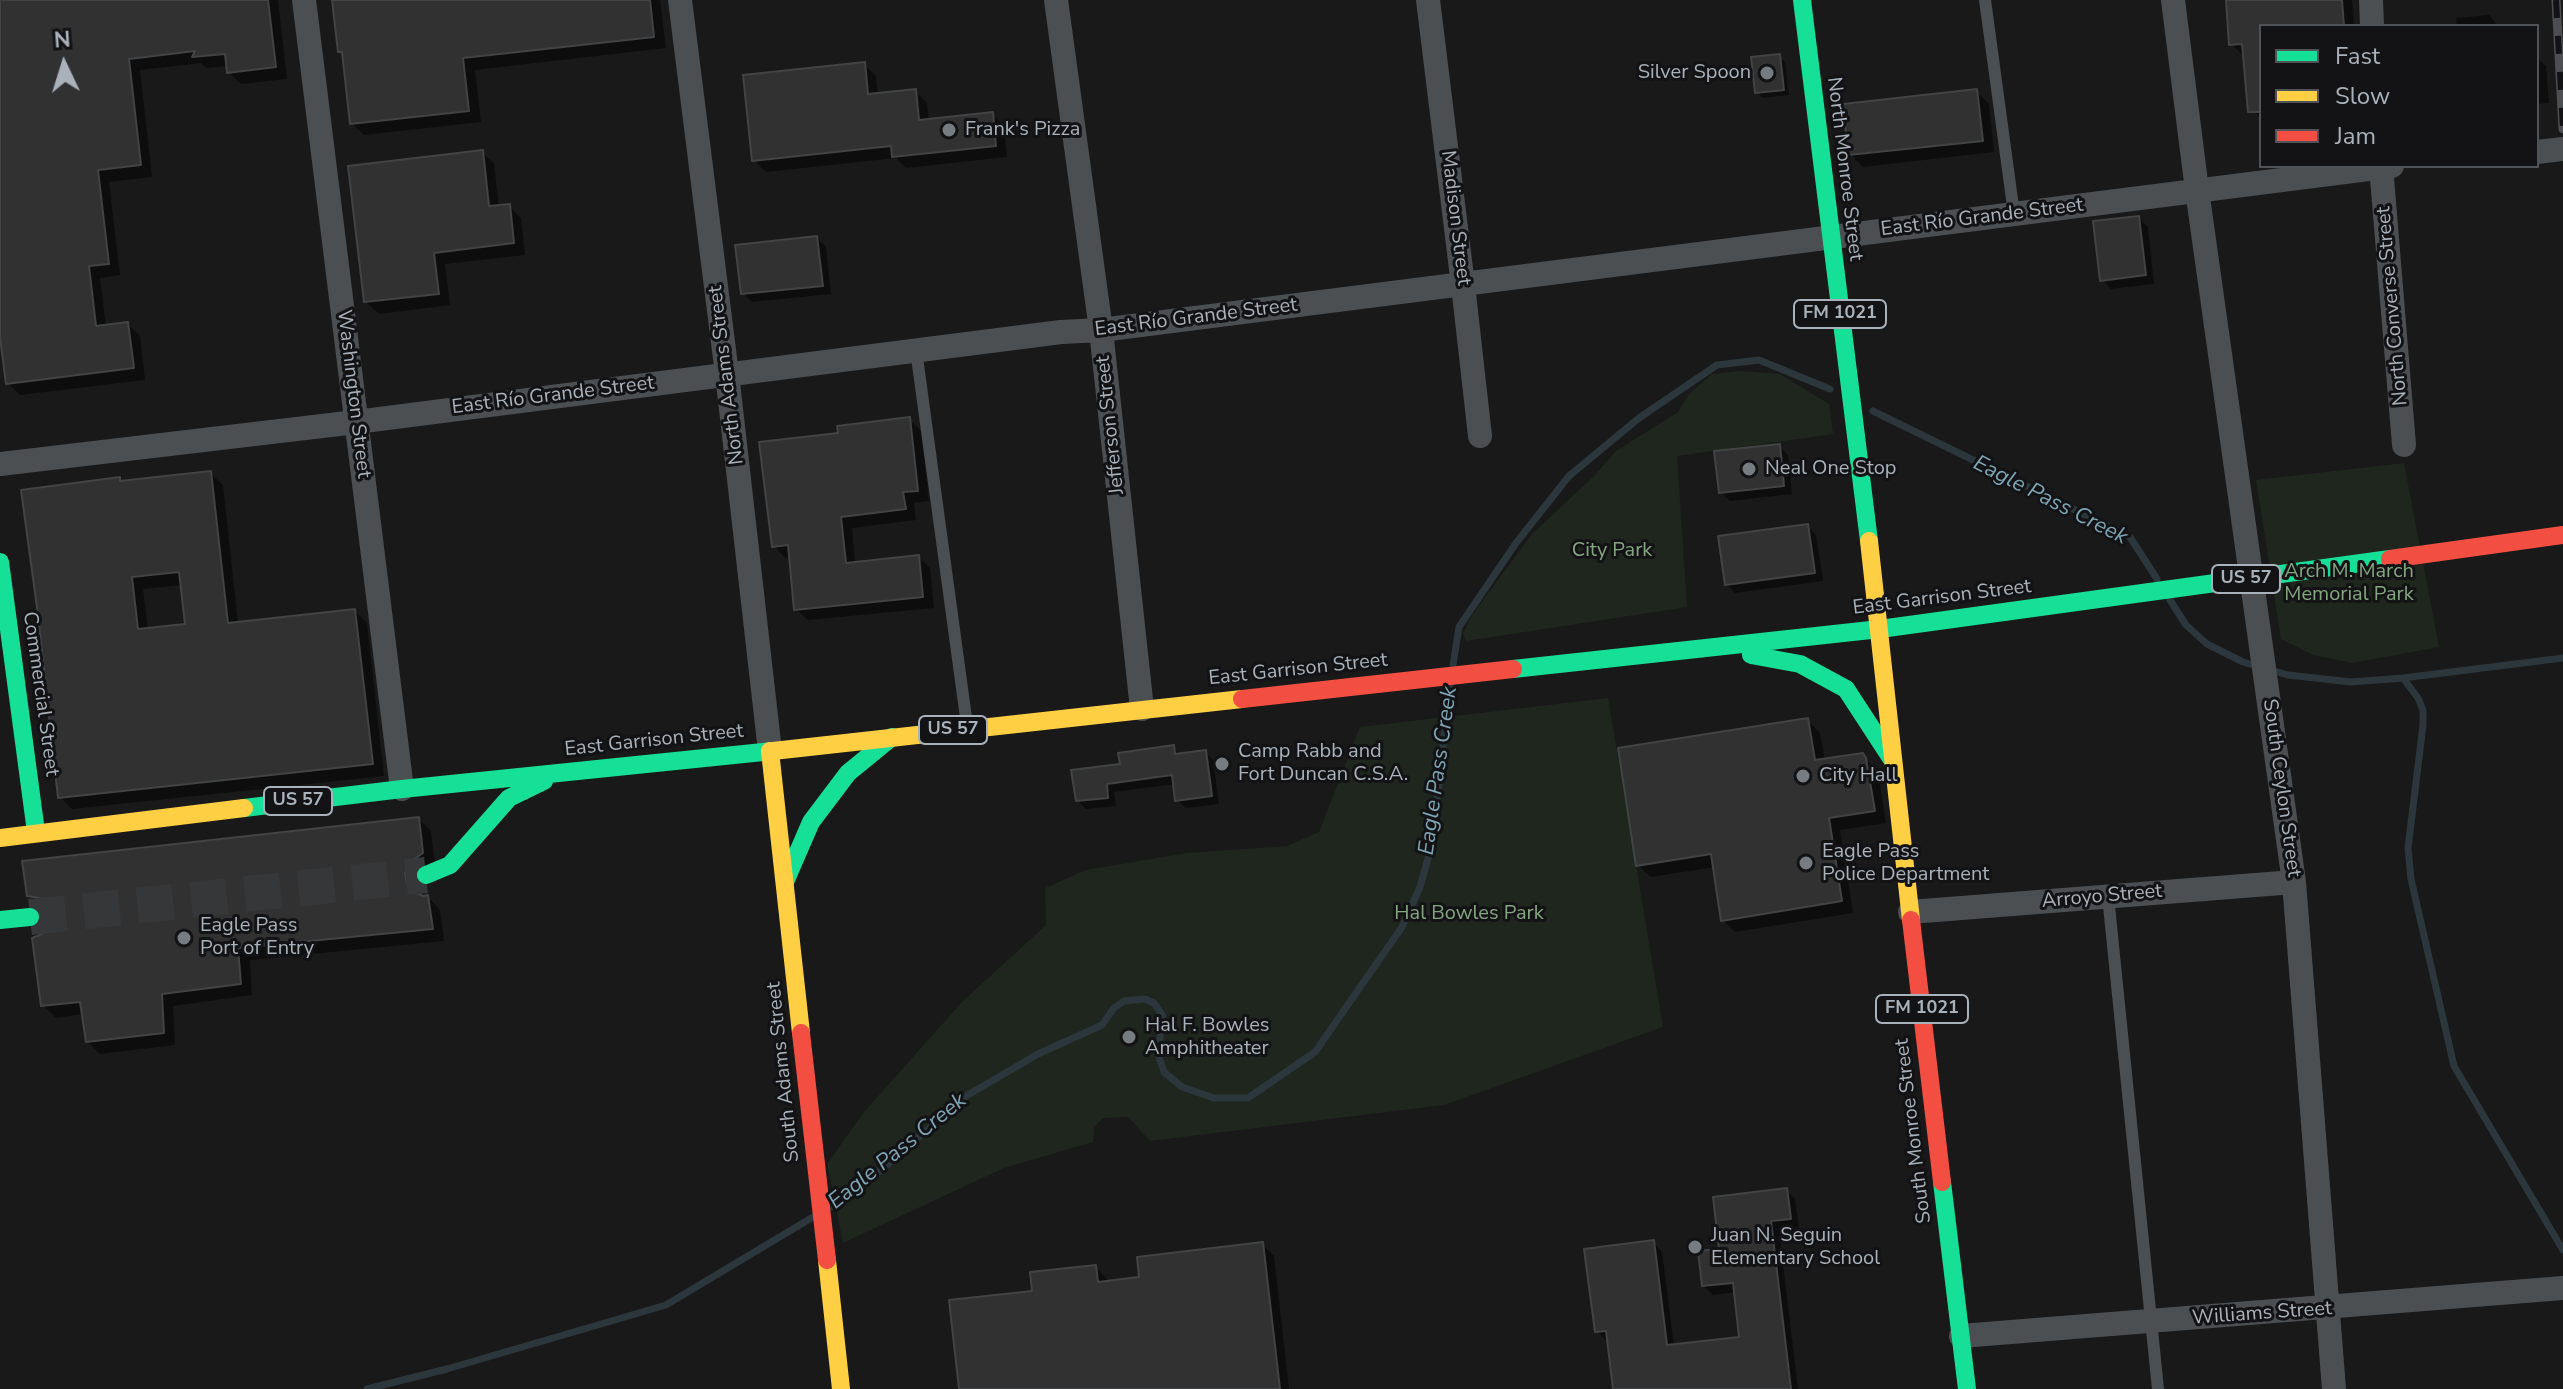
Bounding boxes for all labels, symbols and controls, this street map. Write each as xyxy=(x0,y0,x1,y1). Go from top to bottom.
north arrow xyxy=(24,24,104,104)
legend xyxy=(2259,24,2539,168)
text: N xyxy=(53,25,72,56)
text: Fast xyxy=(2335,40,2380,72)
place label: Silver Spoon xyxy=(1638,61,1751,85)
marker: Silver Spoon xyxy=(1758,64,1776,82)
street label: North Monroe Street xyxy=(1821,76,1867,262)
text: Slow xyxy=(2335,80,2390,112)
place label: Frank's Pizza xyxy=(965,118,1080,142)
text: Jam xyxy=(2335,120,2376,152)
marker: Frank's Pizza xyxy=(940,121,958,139)
street label: Madison Street xyxy=(1435,149,1475,287)
street label: East Río Grande Street xyxy=(1879,194,2085,242)
street label: North Converse Street xyxy=(2372,205,2414,407)
street label: North Adams Street xyxy=(704,284,750,466)
street label: East Río Grande Street xyxy=(1093,294,1299,342)
road number: FM 1021 xyxy=(1794,300,1886,328)
street label: Washington Street xyxy=(331,309,375,479)
street label: Jefferson Street xyxy=(1092,354,1130,496)
street label: East Río Grande Street xyxy=(450,372,656,420)
water label: Eagle Pass Creek xyxy=(1968,451,2132,551)
place label: Neal One Stop xyxy=(1765,457,1897,481)
marker: Neal One Stop xyxy=(1740,460,1758,478)
park label: City Park xyxy=(1572,539,1652,563)
park label: Arch M. March Memorial Park xyxy=(2284,560,2414,607)
road number: US 57 xyxy=(2212,565,2280,593)
street label: East Garrison Street xyxy=(1851,575,2033,621)
street label: Commercial Street xyxy=(17,610,63,778)
street label: East Garrison Street xyxy=(1207,649,1389,691)
water label: Eagle Pass Creek xyxy=(1414,685,1464,857)
street label: South Ceylon Street xyxy=(2257,697,2305,879)
road number: US 57 xyxy=(919,716,987,744)
street label: East Garrison Street xyxy=(563,720,745,762)
place label: Camp Rabb and Fort Duncan C.S.A. xyxy=(1238,740,1408,787)
marker: Camp Rabb and Fort Duncan C.S.A. xyxy=(1213,755,1231,773)
place label: City Hall xyxy=(1819,764,1897,788)
marker: City Hall xyxy=(1794,767,1812,785)
road number: US 57 xyxy=(264,787,332,815)
place label: Eagle Pass Police Department xyxy=(1822,840,1989,887)
marker: Eagle Pass Police Department xyxy=(1797,854,1815,872)
street label: Arroyo Street xyxy=(2041,880,2163,914)
park label: Hal Bowles Park xyxy=(1394,902,1544,926)
place label: Eagle Pass Port of Entry xyxy=(200,914,314,961)
marker: Eagle Pass Port of Entry xyxy=(175,929,193,947)
street label: South Adams Street xyxy=(763,981,805,1163)
road number: FM 1021 xyxy=(1876,995,1968,1023)
place label: Hal F. Bowles Amphitheater xyxy=(1145,1014,1269,1061)
marker: Hal F. Bowles Amphitheater xyxy=(1120,1028,1138,1046)
street label: South Monroe Street xyxy=(1891,1037,1937,1225)
water label: Eagle Pass Creek xyxy=(824,1088,972,1216)
place label: Juan N. Seguin Elementary School xyxy=(1711,1224,1880,1271)
marker: Juan N. Seguin Elementary School xyxy=(1686,1238,1704,1256)
street label: Williams Street xyxy=(2191,1297,2333,1331)

